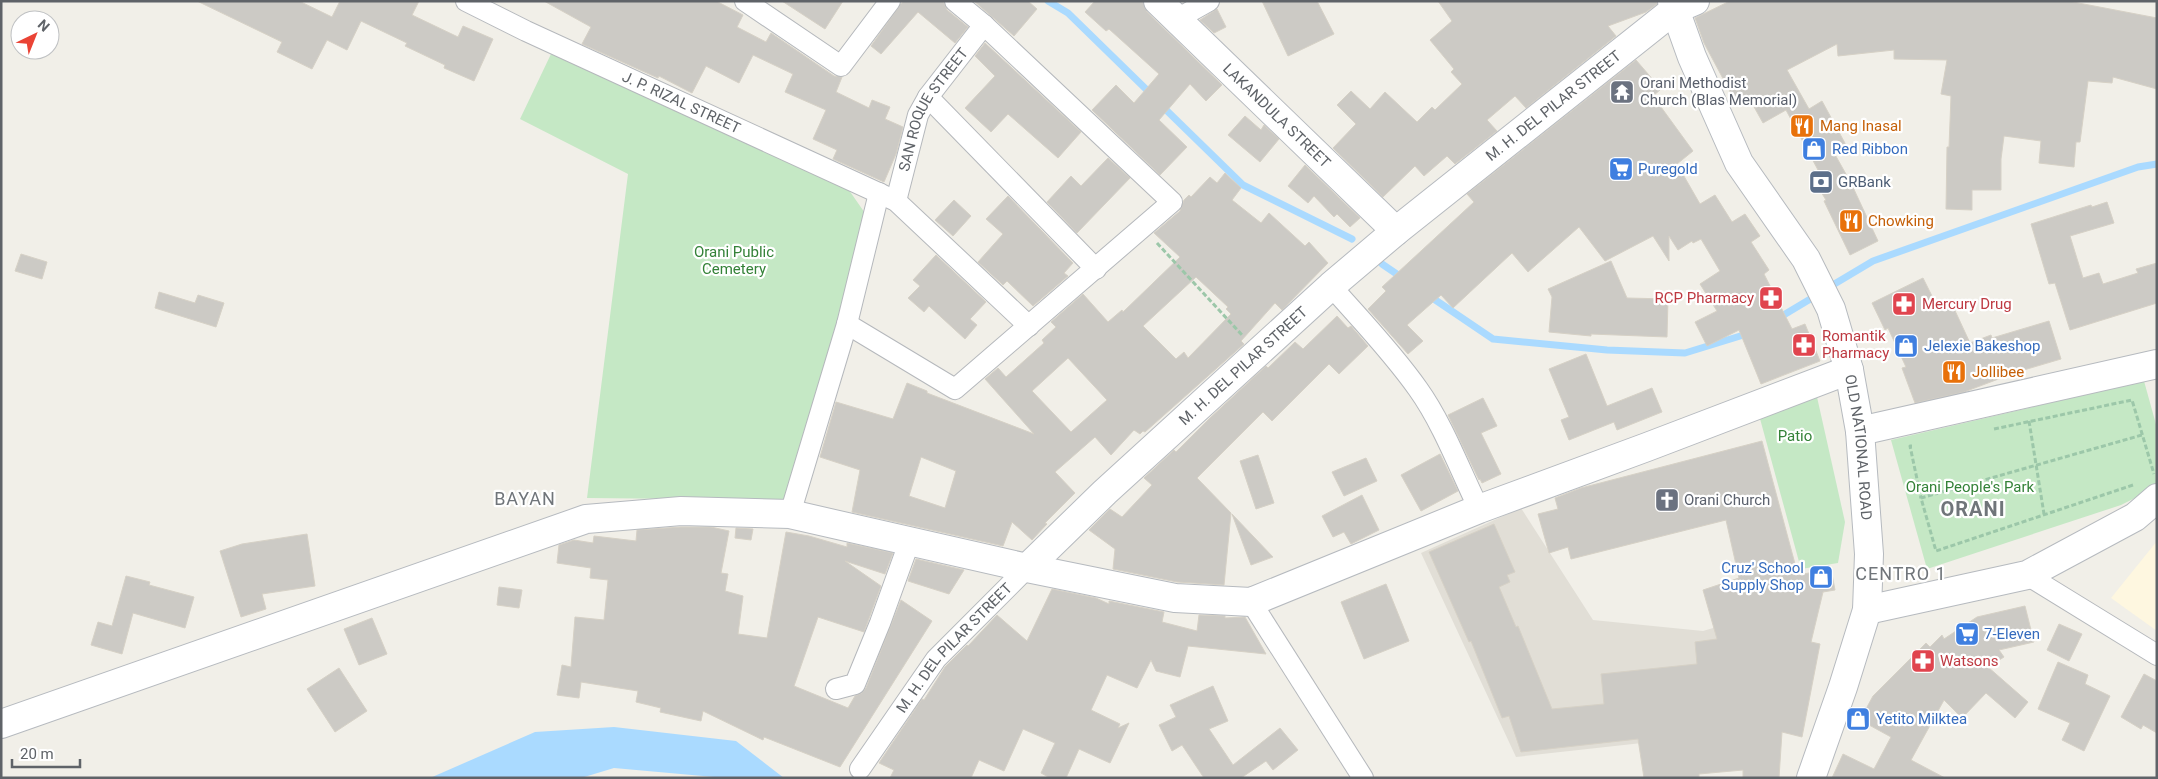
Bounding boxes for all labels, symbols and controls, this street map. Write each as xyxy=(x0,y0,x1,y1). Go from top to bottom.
north arrow xyxy=(10,10,60,60)
text: N xyxy=(35,16,53,35)
street label: SAN ROQUE STREET xyxy=(895,44,972,173)
street label: M. H. DEL PILAR STREET xyxy=(1482,47,1625,165)
street label: LAKANDULA STREET xyxy=(1219,60,1334,172)
street label: J. P. RIZAL STREET xyxy=(619,67,743,137)
place label: Orani Methodist Church (Blas Memorial) xyxy=(1640,74,1797,109)
temple icon: Orani Methodist Church (Blas Memorial) xyxy=(1609,79,1635,105)
restaurant icon: Mang Inasal xyxy=(1789,113,1815,139)
place label: Mang Inasal xyxy=(1820,117,1902,135)
shop icon: Red Ribbon xyxy=(1801,136,1827,162)
place label: Red Ribbon xyxy=(1832,140,1908,158)
supermarket icon: Puregold xyxy=(1608,156,1634,182)
place label: Puregold xyxy=(1638,160,1698,178)
bank icon: GRBank xyxy=(1808,169,1834,195)
place label: GRBank xyxy=(1838,173,1891,191)
restaurant icon: Chowking xyxy=(1838,208,1864,234)
place label: Chowking xyxy=(1868,212,1934,230)
park label: Orani Public Cemetery xyxy=(694,243,774,278)
pharmacy icon: RCP Pharmacy xyxy=(1758,285,1784,311)
place label: RCP Pharmacy xyxy=(1655,289,1754,307)
pharmacy icon: Mercury Drug xyxy=(1891,291,1917,317)
place label: Mercury Drug xyxy=(1922,295,2012,313)
street label: M. H. DEL PILAR STREET xyxy=(1175,303,1311,429)
place label: Romantik Pharmacy xyxy=(1822,327,1889,362)
pharmacy icon: Romantik Pharmacy xyxy=(1791,332,1817,358)
shop icon: Jelexie Bakeshop xyxy=(1893,333,1919,359)
place label: Jelexie Bakeshop xyxy=(1924,337,2041,355)
restaurant icon: Jollibee xyxy=(1941,359,1967,385)
place label: Jollibee xyxy=(1972,363,2024,381)
street label: OLD NATIONAL ROAD xyxy=(1841,373,1875,521)
park label: Patio xyxy=(1778,427,1812,445)
park label: Orani People's Park xyxy=(1906,478,2035,496)
church icon: Orani Church xyxy=(1654,487,1680,513)
district label: BAYAN xyxy=(494,488,556,509)
place label: Orani Church xyxy=(1684,491,1770,509)
district label: ORANI xyxy=(1941,497,2006,521)
place label: Cruz' School Supply Shop xyxy=(1721,559,1804,594)
district label: CENTRO 1 xyxy=(1855,563,1947,584)
shop icon: Cruz' School Supply Shop xyxy=(1808,564,1834,590)
street label: M. H. DEL PILAR STREET xyxy=(893,579,1016,716)
supermarket icon: 7-Eleven xyxy=(1954,621,1980,647)
place label: 7-Eleven xyxy=(1984,625,2040,643)
pharmacy icon: Watsons xyxy=(1910,648,1936,674)
place label: Watsons xyxy=(1940,652,1998,670)
shop icon: Yetito Milktea xyxy=(1845,706,1871,732)
place label: Yetito Milktea xyxy=(1876,710,1967,728)
scale bar xyxy=(12,736,80,768)
text: 20 m xyxy=(20,745,54,763)

